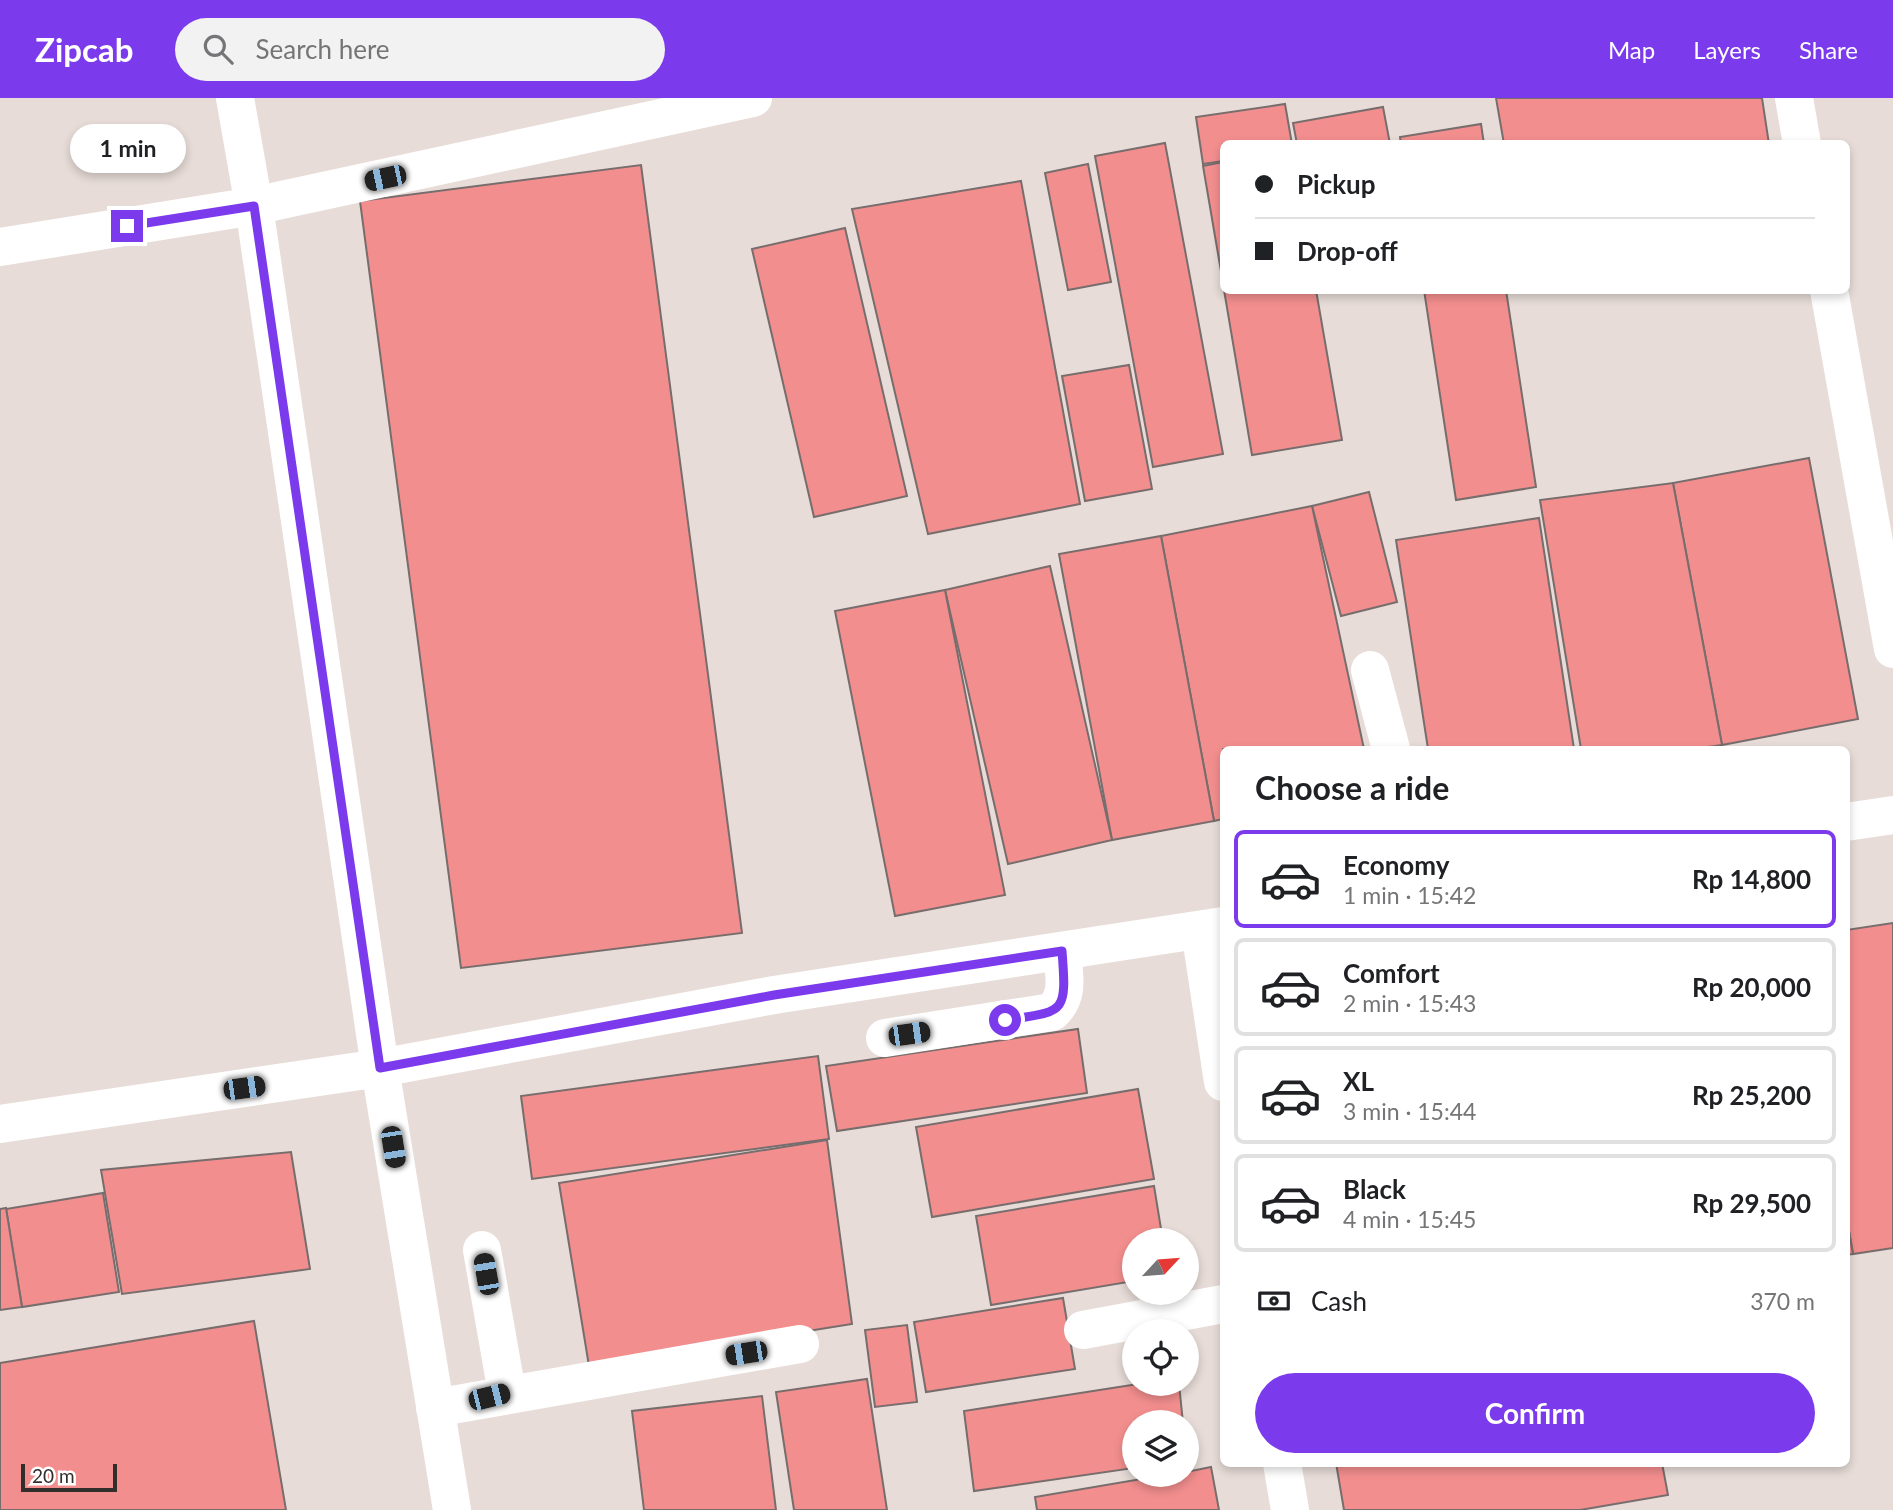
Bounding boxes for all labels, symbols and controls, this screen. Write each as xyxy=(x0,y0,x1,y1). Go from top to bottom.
search box xyxy=(175,18,665,81)
text: Zipcab xyxy=(35,29,133,69)
icon: search xyxy=(199,30,237,68)
text: Search here xyxy=(255,33,390,65)
text: Map xyxy=(1608,35,1655,64)
text: Layers xyxy=(1693,35,1761,64)
text: Share xyxy=(1799,35,1858,64)
callout: 1 min xyxy=(69,124,185,174)
text: 1 min xyxy=(99,134,157,162)
car xyxy=(363,163,408,193)
text: Pickup xyxy=(1297,168,1376,200)
route end xyxy=(111,210,143,242)
text: Drop-off xyxy=(1297,235,1398,267)
text: Choose a ride xyxy=(1255,768,1449,807)
icon: car xyxy=(1259,848,1322,911)
text: Economy xyxy=(1343,849,1449,881)
text: Rp 14,800 xyxy=(1692,863,1811,895)
text: 1 min · 15:42 xyxy=(1343,881,1476,909)
icon: car xyxy=(1259,956,1322,1019)
text: Comfort xyxy=(1343,957,1440,989)
text: Rp 20,000 xyxy=(1692,971,1811,1003)
text: 2 min · 15:43 xyxy=(1343,989,1476,1017)
route start xyxy=(989,1004,1021,1036)
car xyxy=(887,1021,932,1047)
icon: car xyxy=(1259,1064,1322,1127)
text: XL xyxy=(1343,1065,1374,1097)
car xyxy=(222,1075,267,1101)
text: Rp 25,200 xyxy=(1692,1079,1811,1111)
text: 3 min · 15:44 xyxy=(1343,1097,1476,1125)
car xyxy=(380,1125,407,1169)
icon: car xyxy=(1259,1172,1322,1235)
text: Black xyxy=(1343,1173,1406,1205)
text: Rp 29,500 xyxy=(1692,1187,1811,1219)
text: 4 min · 15:45 xyxy=(1343,1205,1476,1233)
north arrow xyxy=(1122,1228,1199,1306)
map controls xyxy=(1122,1228,1199,1487)
car xyxy=(473,1251,500,1297)
icon: cash xyxy=(1255,1282,1293,1320)
text: Cash xyxy=(1311,1285,1367,1317)
text: 370 m xyxy=(1750,1287,1815,1315)
button: locate xyxy=(1122,1319,1199,1396)
car xyxy=(724,1339,769,1367)
button: Confirm xyxy=(1255,1373,1815,1453)
car xyxy=(467,1382,512,1412)
button: layers xyxy=(1122,1410,1199,1487)
scale bar xyxy=(21,1461,117,1493)
text: 20 m xyxy=(32,1464,75,1487)

